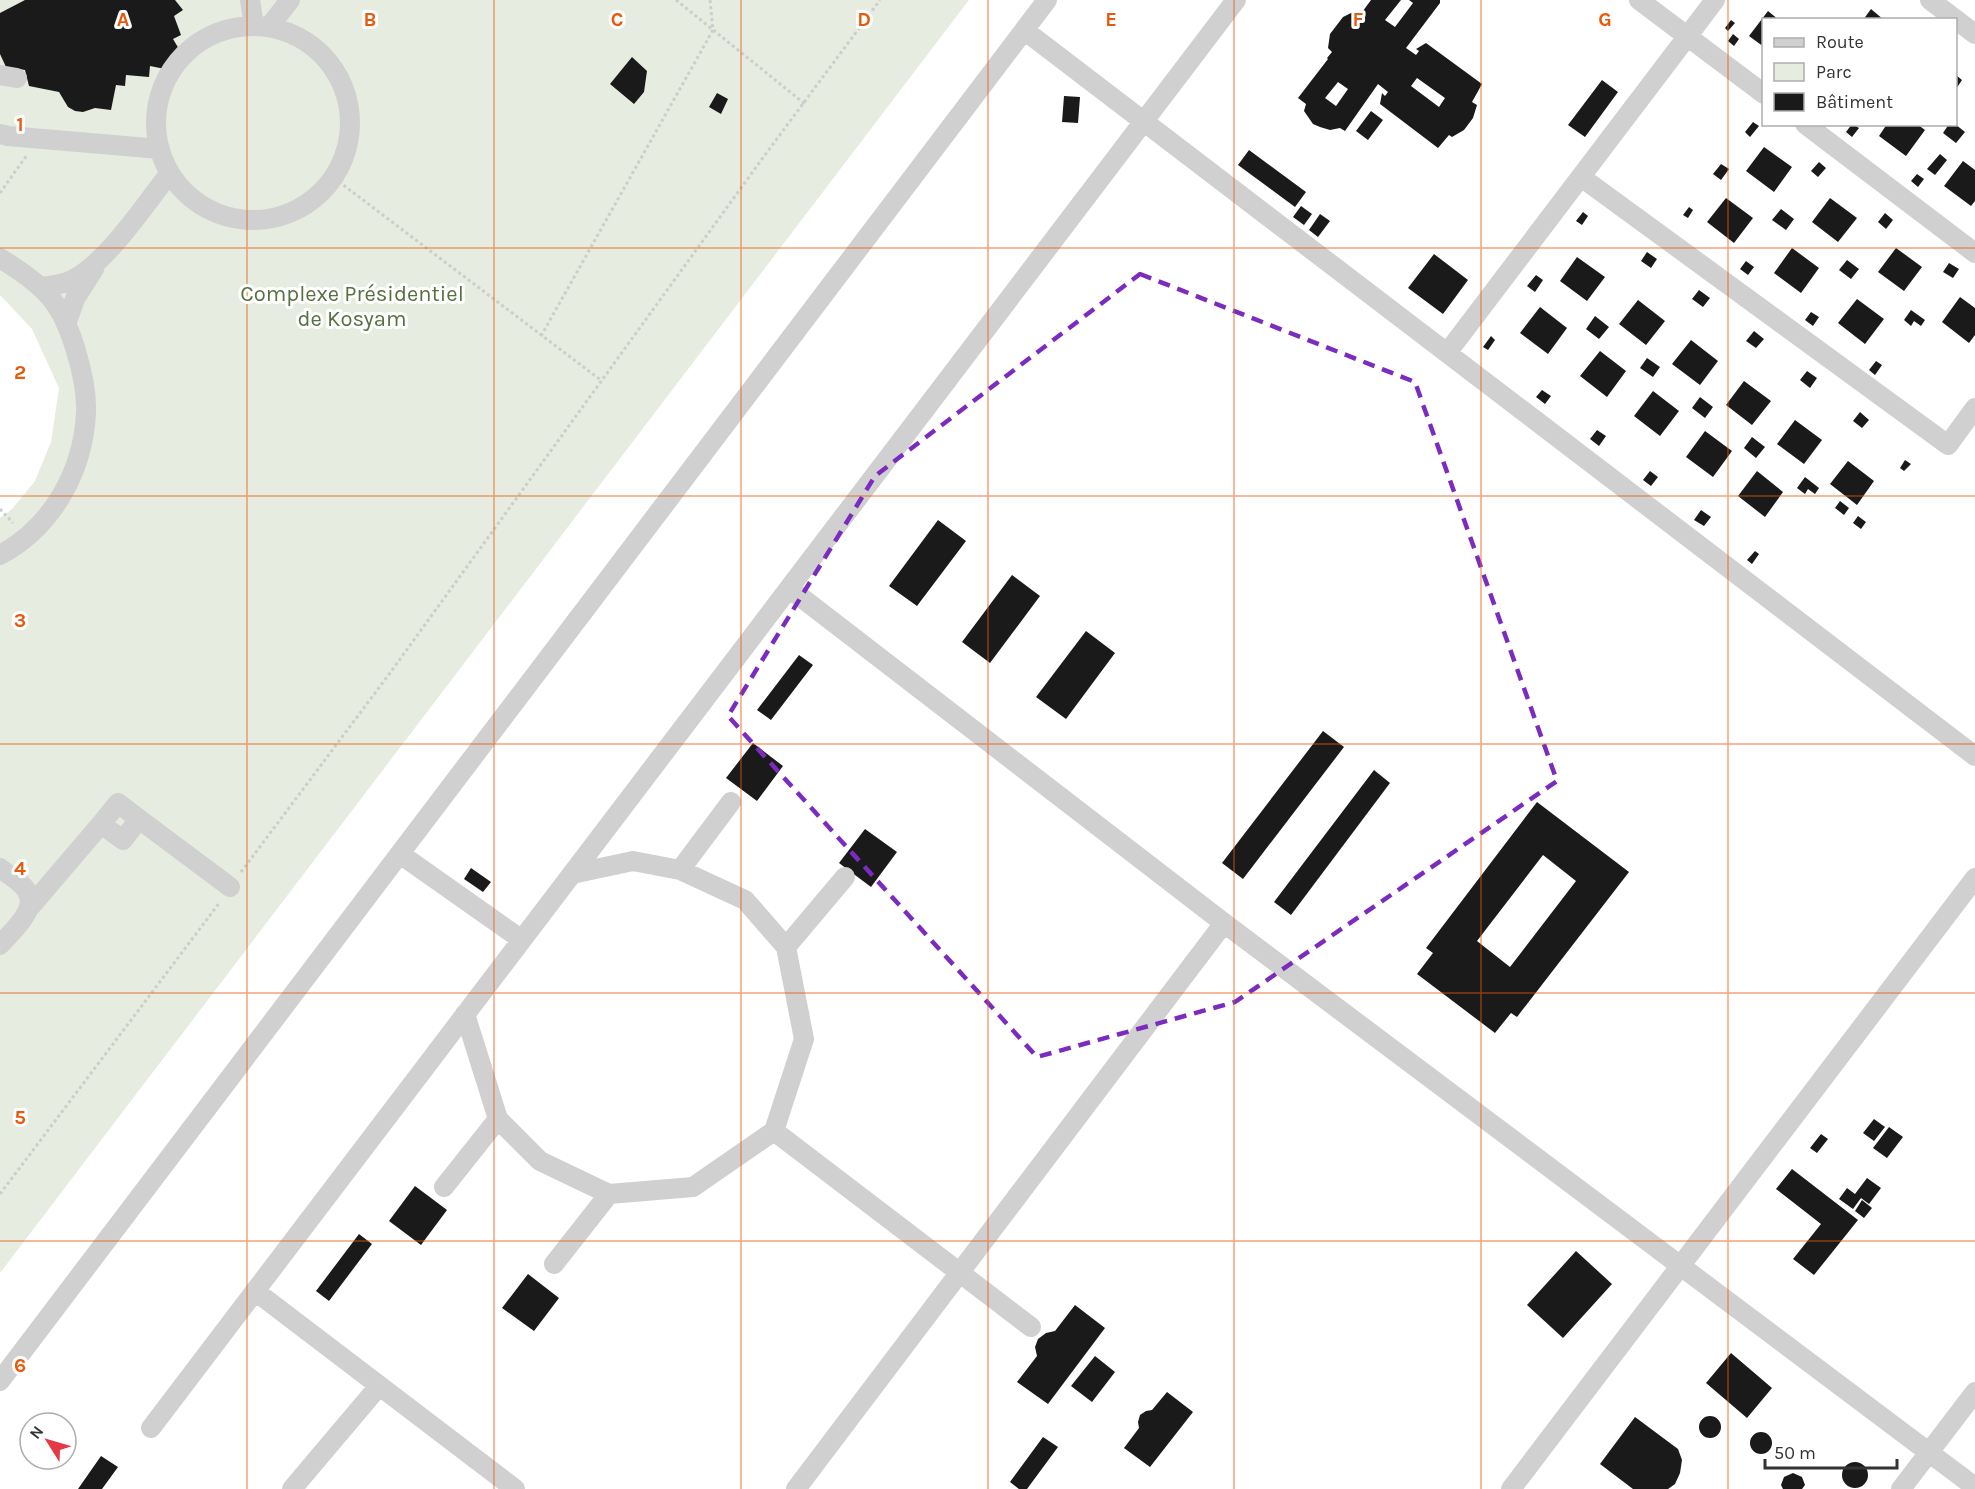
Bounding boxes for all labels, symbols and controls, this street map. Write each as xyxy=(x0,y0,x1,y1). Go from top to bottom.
text: A xyxy=(117,8,130,31)
text: B xyxy=(364,8,376,31)
text: C xyxy=(611,8,623,31)
text: D xyxy=(857,8,871,31)
text: E xyxy=(1105,8,1117,31)
text: F xyxy=(1353,8,1364,31)
text: G xyxy=(1598,8,1612,31)
legend xyxy=(1762,18,1957,126)
text: Route xyxy=(1816,31,1864,53)
text: Parc xyxy=(1816,61,1852,83)
text: Bâtiment xyxy=(1816,91,1893,113)
text: 1 xyxy=(16,113,24,136)
park label: Complexe Présidentiel de Kosyam xyxy=(240,281,464,332)
text: 2 xyxy=(14,361,26,384)
text: 3 xyxy=(14,609,26,632)
text: 4 xyxy=(14,857,26,880)
text: 5 xyxy=(14,1106,26,1129)
text: 6 xyxy=(14,1354,26,1377)
north arrow xyxy=(18,1411,78,1471)
text: N xyxy=(25,1422,47,1443)
scale bar xyxy=(1765,1432,1897,1470)
text: 50 m xyxy=(1774,1442,1816,1464)

